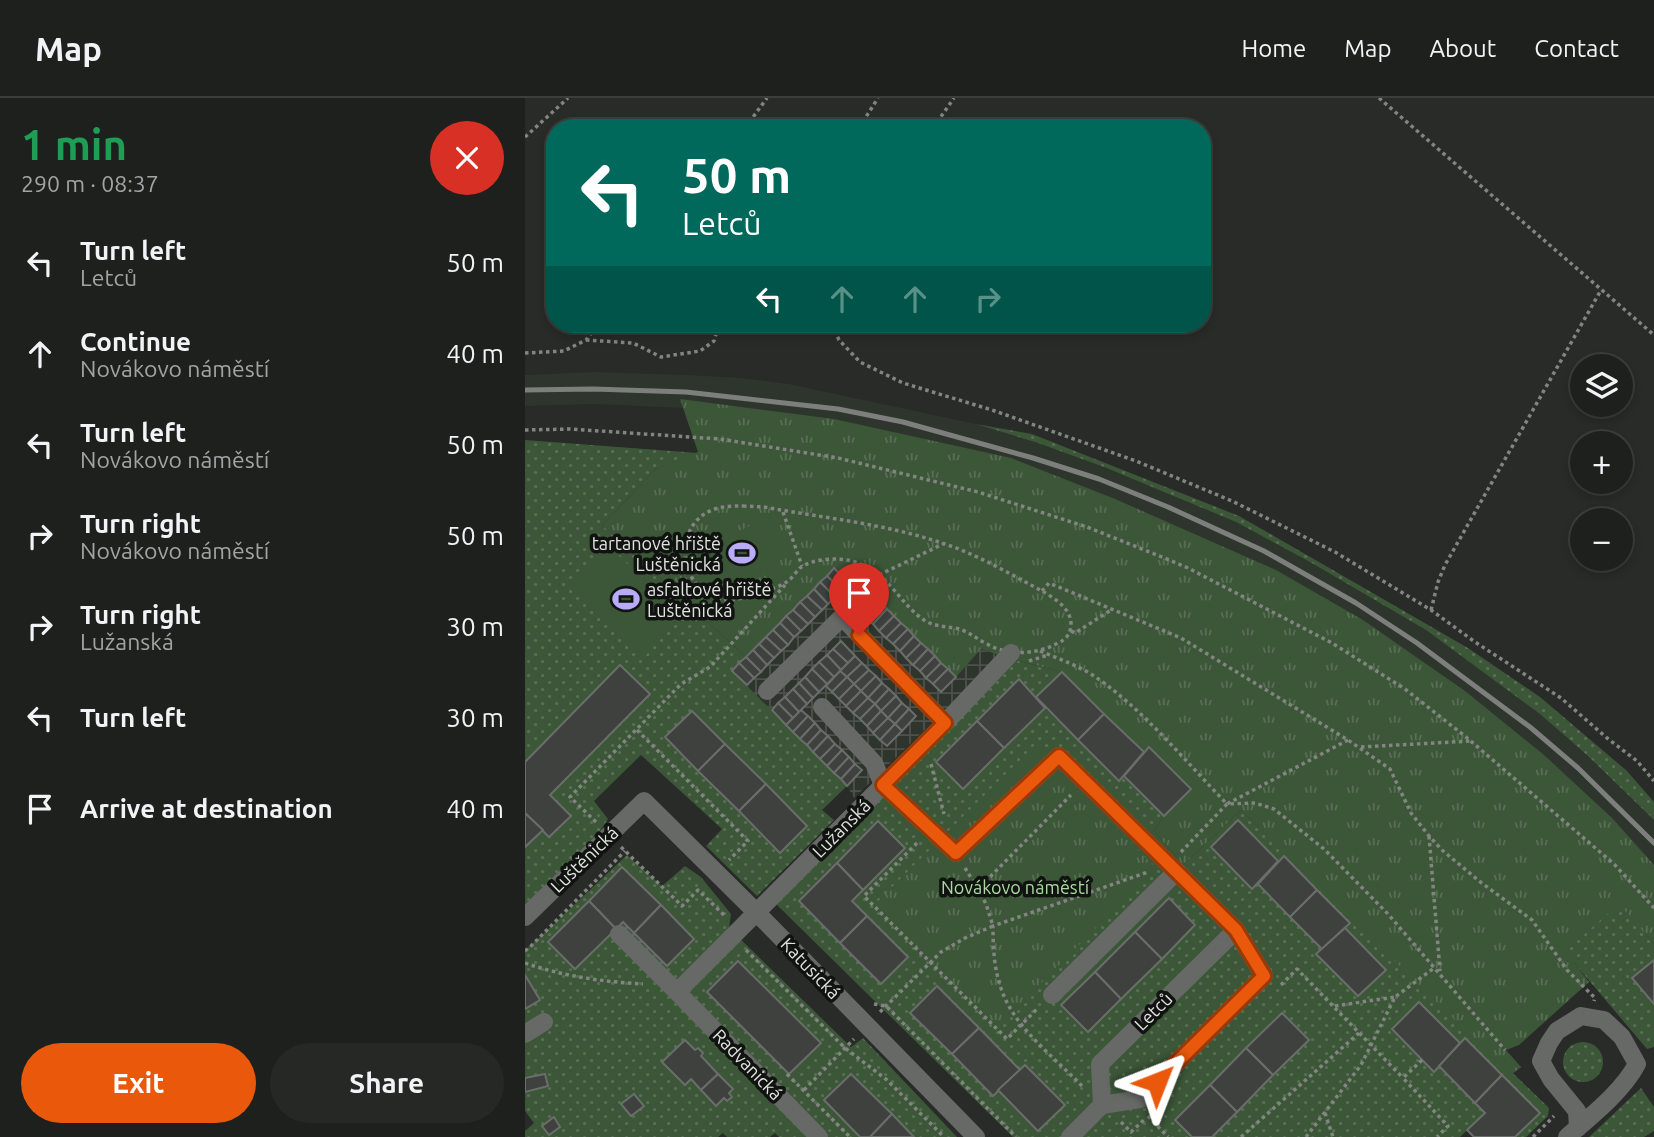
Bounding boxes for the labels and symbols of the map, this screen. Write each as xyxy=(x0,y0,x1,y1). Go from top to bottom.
place label: tartanové hřiště Luštěnická xyxy=(592,533,721,574)
sports icon: tartanové hřiště Luštěnická xyxy=(727,538,757,568)
pin xyxy=(829,563,889,635)
place label: asfaltové hřiště Luštěnická xyxy=(647,579,771,620)
sports icon: asfaltové hřiště Luštěnická xyxy=(611,584,641,614)
street label: Lužanská xyxy=(808,795,874,861)
street label: Luštěnická xyxy=(546,822,622,896)
park label: Novákovo náměstí xyxy=(941,877,1090,897)
street label: Katusická xyxy=(777,934,845,1002)
street label: Letců xyxy=(1130,988,1176,1034)
street label: Radvanická xyxy=(709,1025,787,1103)
position arrow xyxy=(1120,1045,1194,1119)

